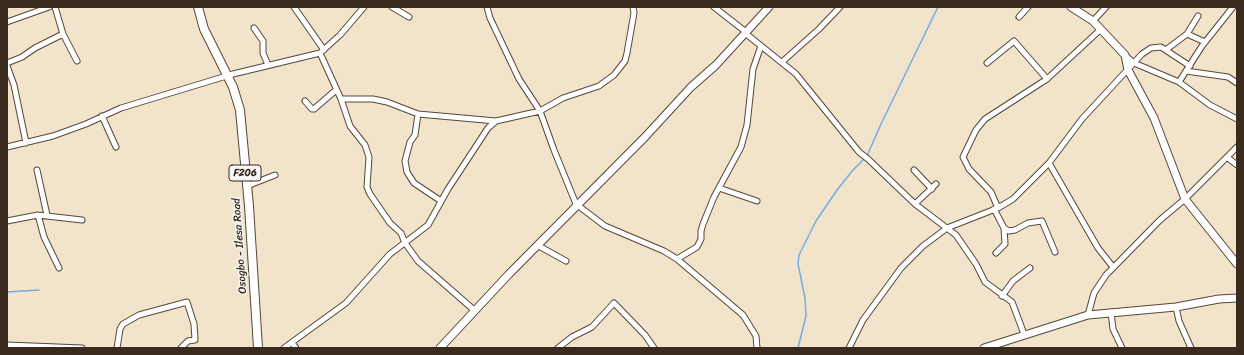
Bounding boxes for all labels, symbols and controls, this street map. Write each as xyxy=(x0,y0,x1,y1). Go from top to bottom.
road number: F206 xyxy=(229,165,261,181)
street label: Osogbo - Ilesa Road xyxy=(230,198,250,294)

